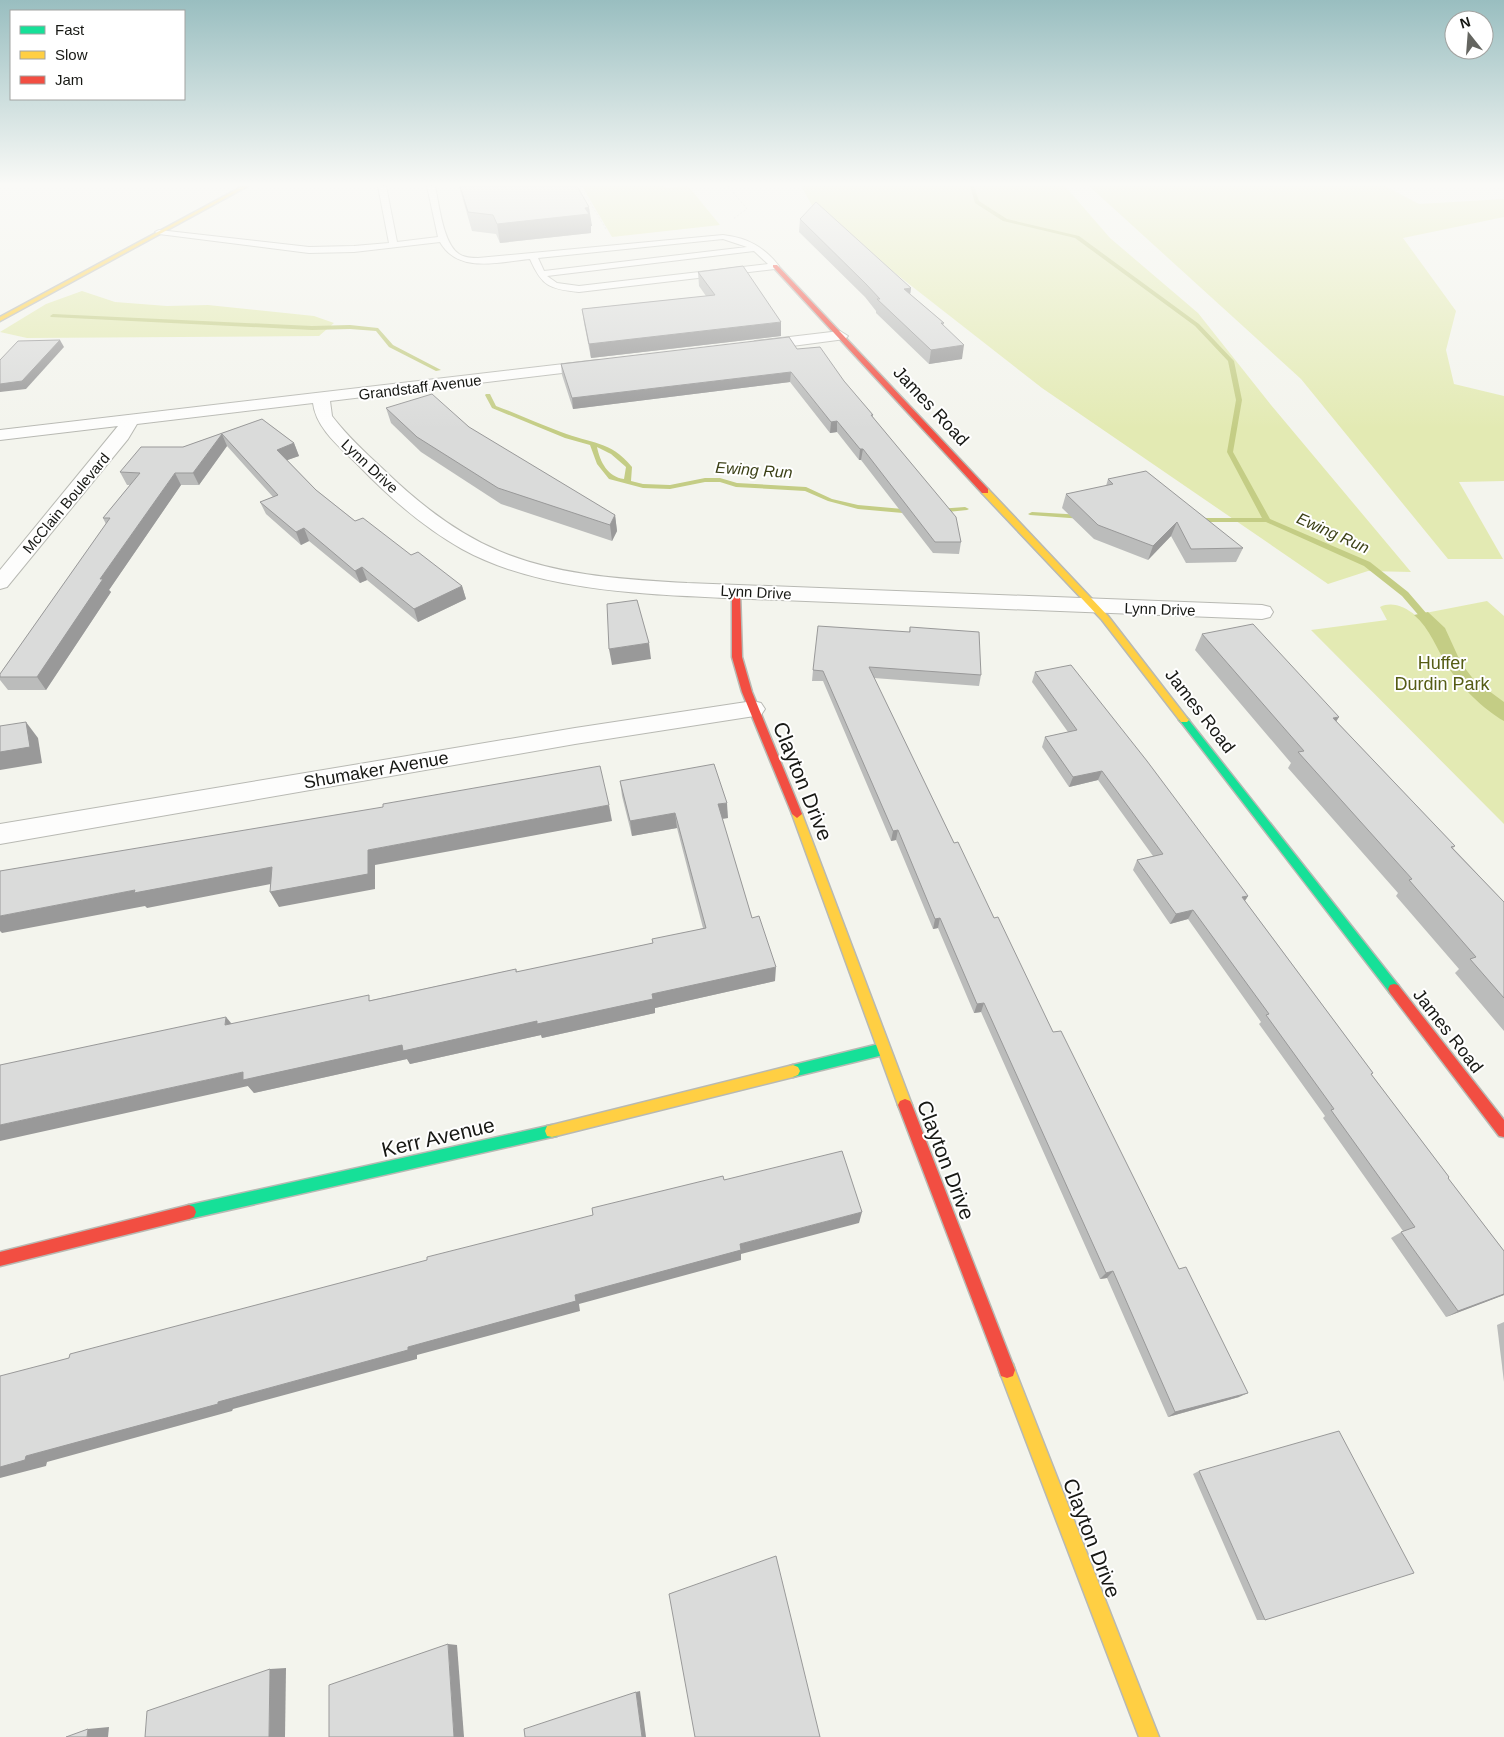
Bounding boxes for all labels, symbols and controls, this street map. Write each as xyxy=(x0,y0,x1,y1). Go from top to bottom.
legend xyxy=(10,10,185,100)
north arrow xyxy=(1444,10,1494,60)
text: N xyxy=(1458,13,1472,32)
text: Fast xyxy=(55,21,85,38)
text: Slow xyxy=(55,46,88,63)
text: Jam xyxy=(55,71,83,88)
street label: James Road xyxy=(889,362,973,450)
street label: Grandstaff Avenue xyxy=(358,371,482,403)
street label: Lynn Drive xyxy=(338,436,402,496)
street label: McClain Boulevard xyxy=(19,449,113,557)
water label: Ewing Run xyxy=(715,459,793,481)
water label: Ewing Run xyxy=(1294,509,1372,557)
street label: Lynn Drive xyxy=(720,582,792,602)
street label: Lynn Drive xyxy=(1124,599,1196,619)
park label: Huffer Durdin Park xyxy=(1394,653,1491,694)
street label: James Road xyxy=(1161,665,1239,757)
street label: Clayton Drive xyxy=(769,718,837,844)
street label: Shumaker Avenue xyxy=(302,747,450,793)
street label: James Road xyxy=(1409,985,1487,1077)
street label: Clayton Drive xyxy=(913,1097,979,1223)
street label: Kerr Avenue xyxy=(379,1113,497,1161)
street label: Clayton Drive xyxy=(1059,1475,1125,1601)

